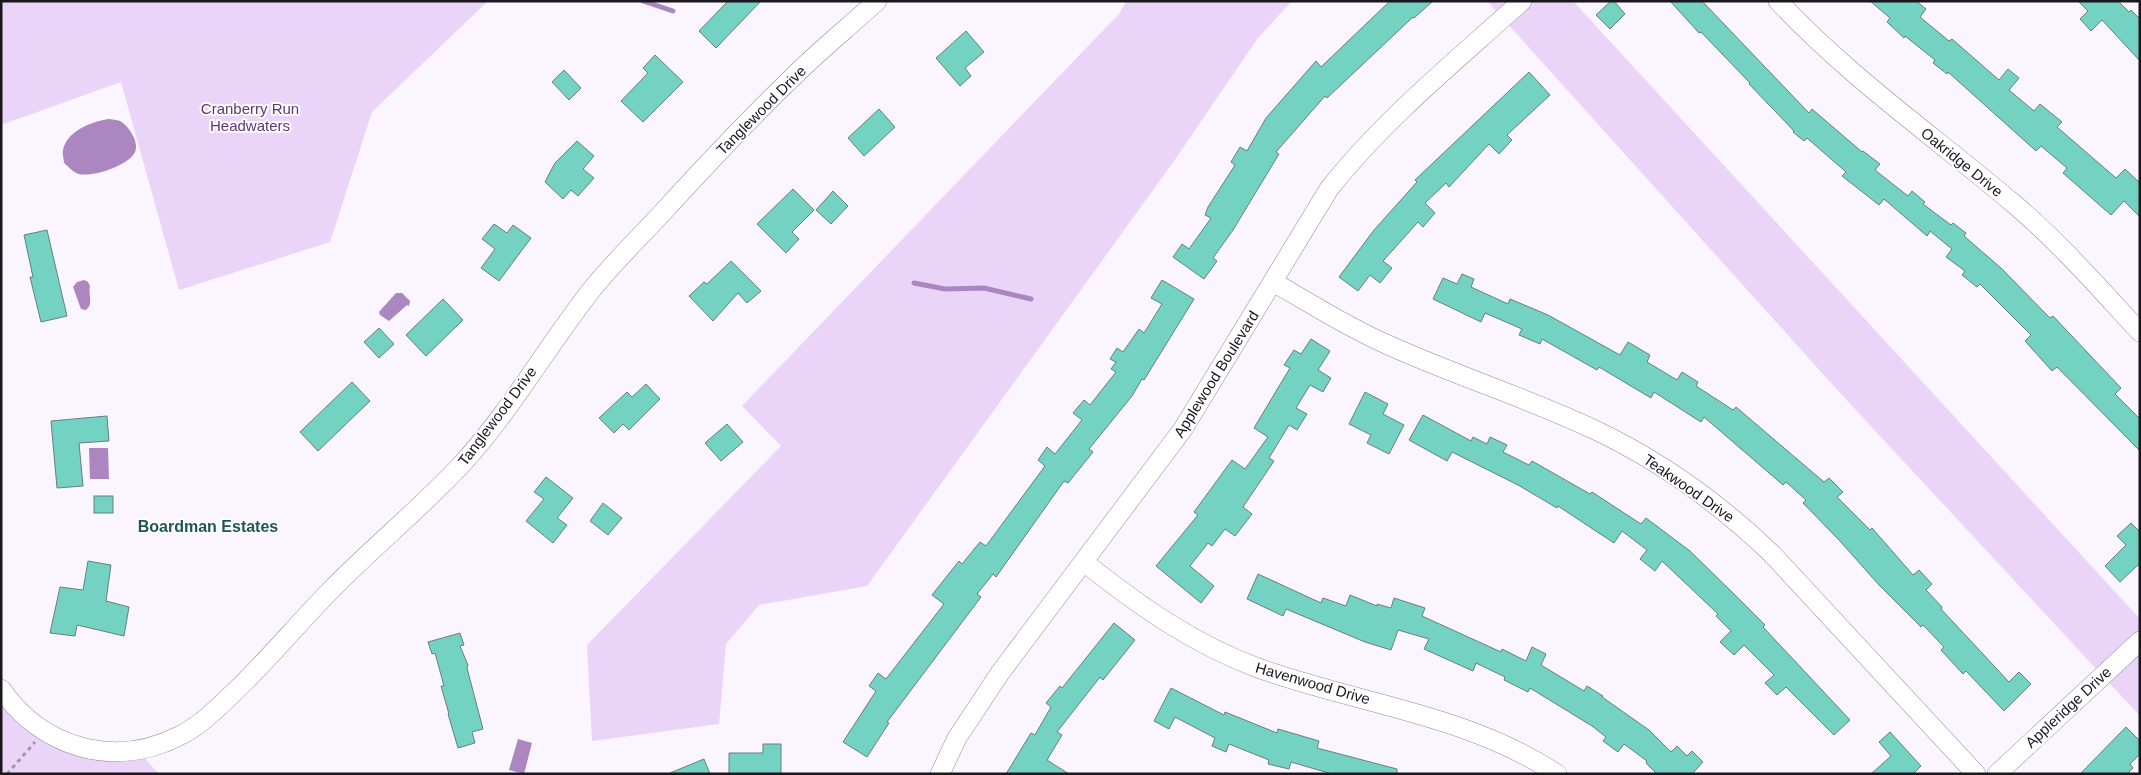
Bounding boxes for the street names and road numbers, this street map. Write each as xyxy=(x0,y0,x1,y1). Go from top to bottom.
street label: Tanglewood Drive xyxy=(713,62,809,158)
street label: Oakridge Drive xyxy=(1918,124,2006,200)
street label: Applewood Boulevard xyxy=(1170,308,1262,440)
street label: Tanglewood Drive xyxy=(454,363,540,469)
street label: Teakwood Drive xyxy=(1640,450,1738,526)
street label: Havenwood Drive xyxy=(1254,659,1372,707)
street label: Appleridge Drive xyxy=(2022,663,2114,751)

